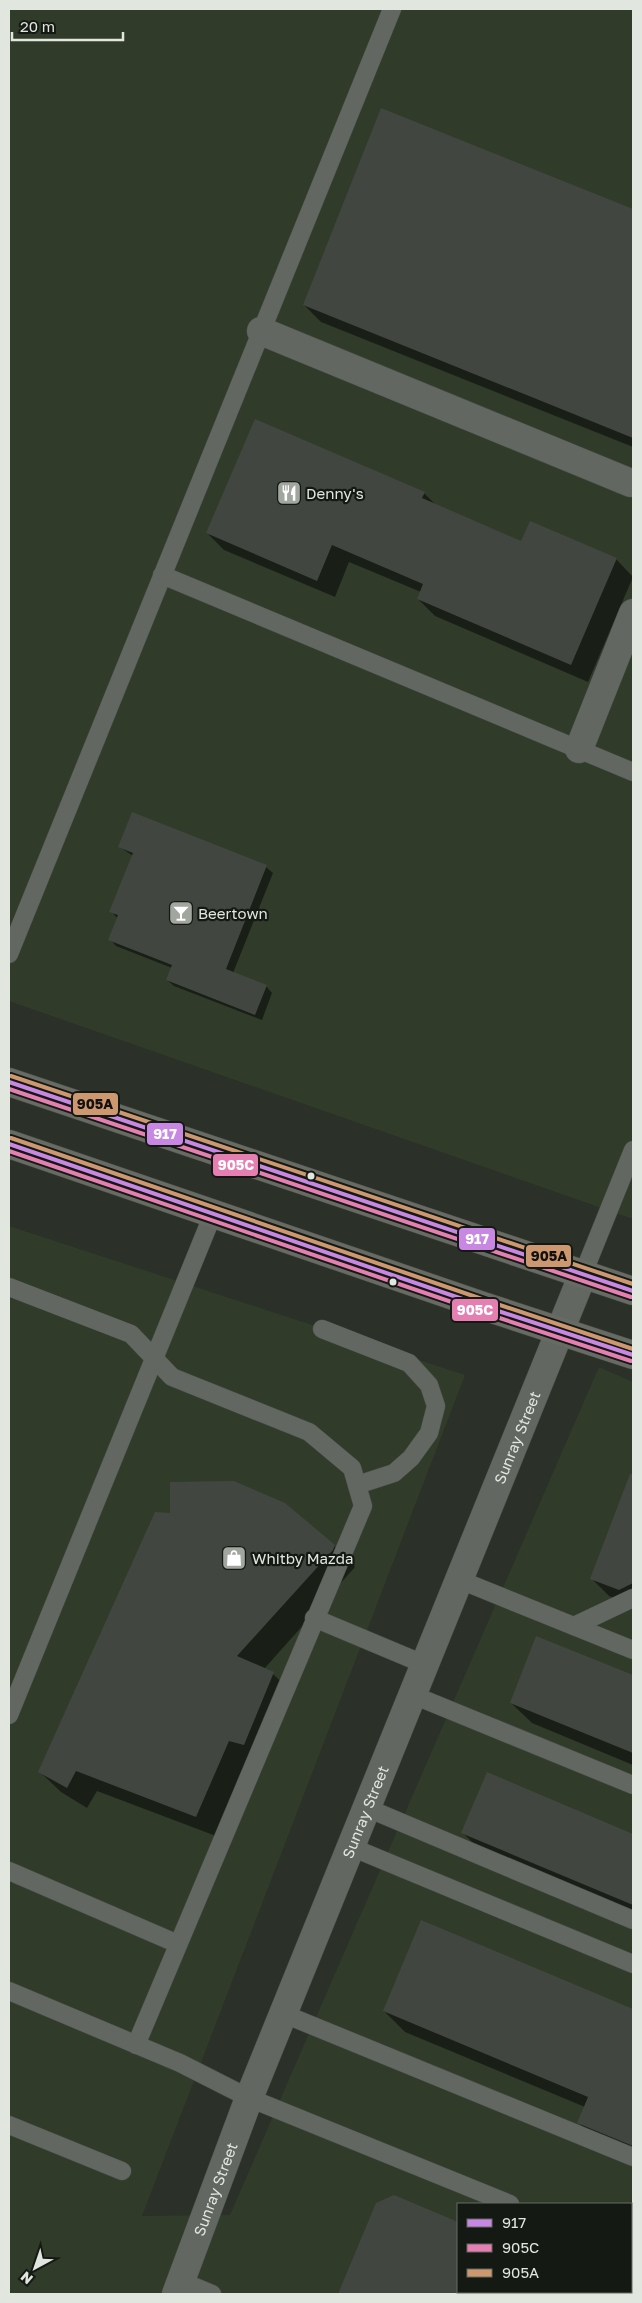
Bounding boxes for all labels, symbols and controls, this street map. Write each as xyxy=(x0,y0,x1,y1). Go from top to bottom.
scale bar xyxy=(12,10,124,42)
text: 20 m xyxy=(20,17,55,35)
restaurant icon: Denny's xyxy=(276,480,302,506)
place label: Denny's xyxy=(306,484,364,502)
bar icon: Beertown xyxy=(168,900,194,926)
place label: Beertown xyxy=(198,904,268,922)
line badge: 905A xyxy=(72,1092,119,1116)
text: 905A xyxy=(77,1095,113,1112)
line badge: 917 xyxy=(146,1122,184,1146)
text: 917 xyxy=(153,1125,177,1142)
line badge: 905C xyxy=(212,1153,259,1177)
text: 905C xyxy=(218,1156,254,1173)
unlabelled marker xyxy=(306,1171,316,1181)
line badge: 917 xyxy=(458,1227,496,1251)
text: 917 xyxy=(465,1230,489,1247)
line badge: 905A xyxy=(525,1244,572,1268)
text: 905A xyxy=(531,1247,567,1264)
unlabelled marker xyxy=(388,1277,398,1287)
line badge: 905C xyxy=(451,1298,499,1322)
text: 905C xyxy=(457,1301,493,1318)
street label: Sunray Street xyxy=(490,1388,544,1486)
shop icon: Whitby Mazda xyxy=(221,1545,247,1571)
place label: Whitby Mazda xyxy=(252,1549,353,1567)
street label: Sunray Street xyxy=(338,1763,392,1861)
street label: Sunray Street xyxy=(189,2140,241,2238)
legend xyxy=(457,2203,632,2293)
text: 917 xyxy=(502,2213,526,2231)
text: 905C xyxy=(502,2238,539,2256)
north arrow xyxy=(10,2243,60,2293)
text: 905A xyxy=(502,2263,539,2281)
text: N xyxy=(17,2268,36,2288)

